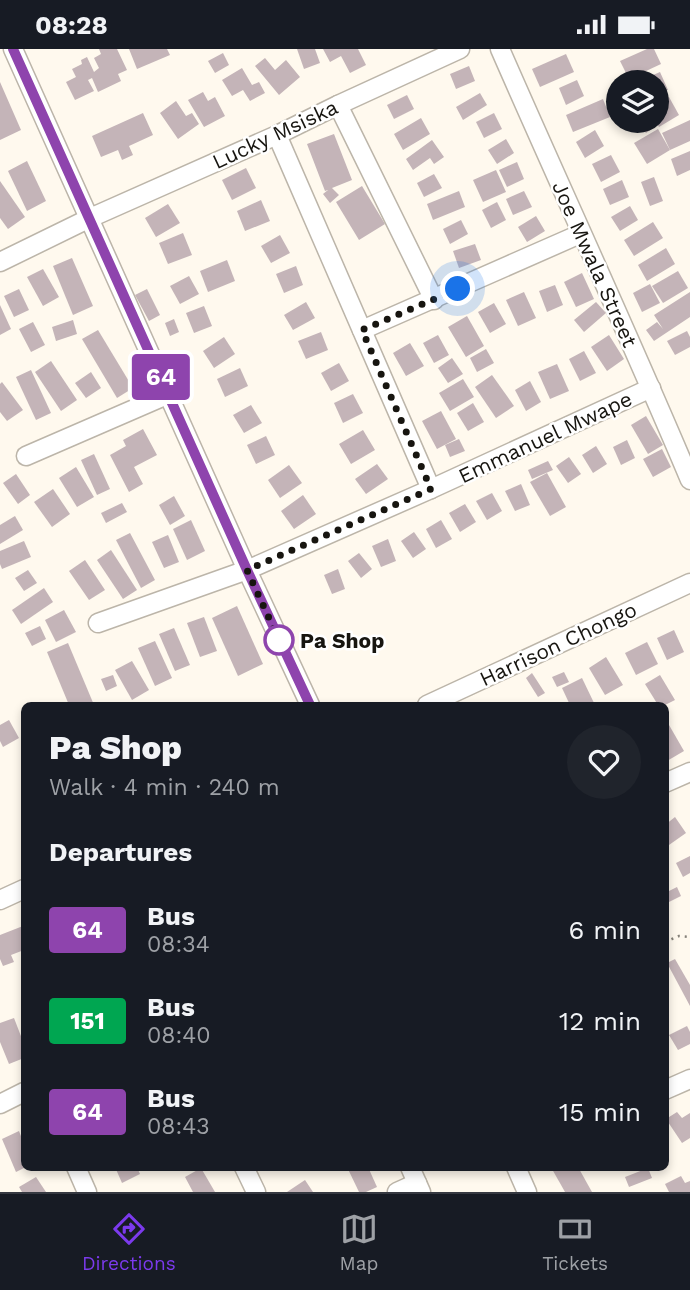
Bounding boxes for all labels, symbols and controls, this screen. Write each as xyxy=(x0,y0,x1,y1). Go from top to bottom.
text: 08:28 xyxy=(35,10,108,40)
map controls xyxy=(606,70,669,133)
button: layers xyxy=(606,70,669,133)
street label: Lucky Msiska xyxy=(208,94,342,174)
street label: Joe Mwala Street xyxy=(547,177,643,351)
your location xyxy=(440,271,475,306)
line badge: 64 xyxy=(130,354,192,400)
text: 64 xyxy=(146,363,176,391)
street label: Emmanuel Mwape xyxy=(454,386,636,488)
street label: Harrison Chongo xyxy=(475,597,641,691)
marker: Pa Shop xyxy=(264,625,294,655)
place label: Pa Shop xyxy=(300,628,384,653)
button: heart xyxy=(567,725,641,799)
text: Pa Shop xyxy=(49,728,182,767)
text: Walk · 4 min · 240 m xyxy=(49,774,280,801)
text: Departures xyxy=(49,837,192,867)
text: Bus xyxy=(147,901,195,931)
text: 6 min xyxy=(569,915,641,945)
text: 64 xyxy=(72,916,103,944)
text: 08:34 xyxy=(147,931,210,958)
text: Bus xyxy=(147,992,195,1022)
text: 12 min xyxy=(559,1006,641,1036)
text: 151 xyxy=(70,1007,105,1035)
text: 08:40 xyxy=(147,1022,211,1049)
text: Bus xyxy=(147,1083,195,1113)
text: 15 min xyxy=(559,1097,641,1127)
text: 64 xyxy=(72,1098,103,1126)
text: 08:43 xyxy=(147,1113,210,1140)
tab: Directions xyxy=(82,1210,176,1275)
tab: Map xyxy=(340,1210,378,1275)
tab: Tickets xyxy=(542,1210,608,1275)

